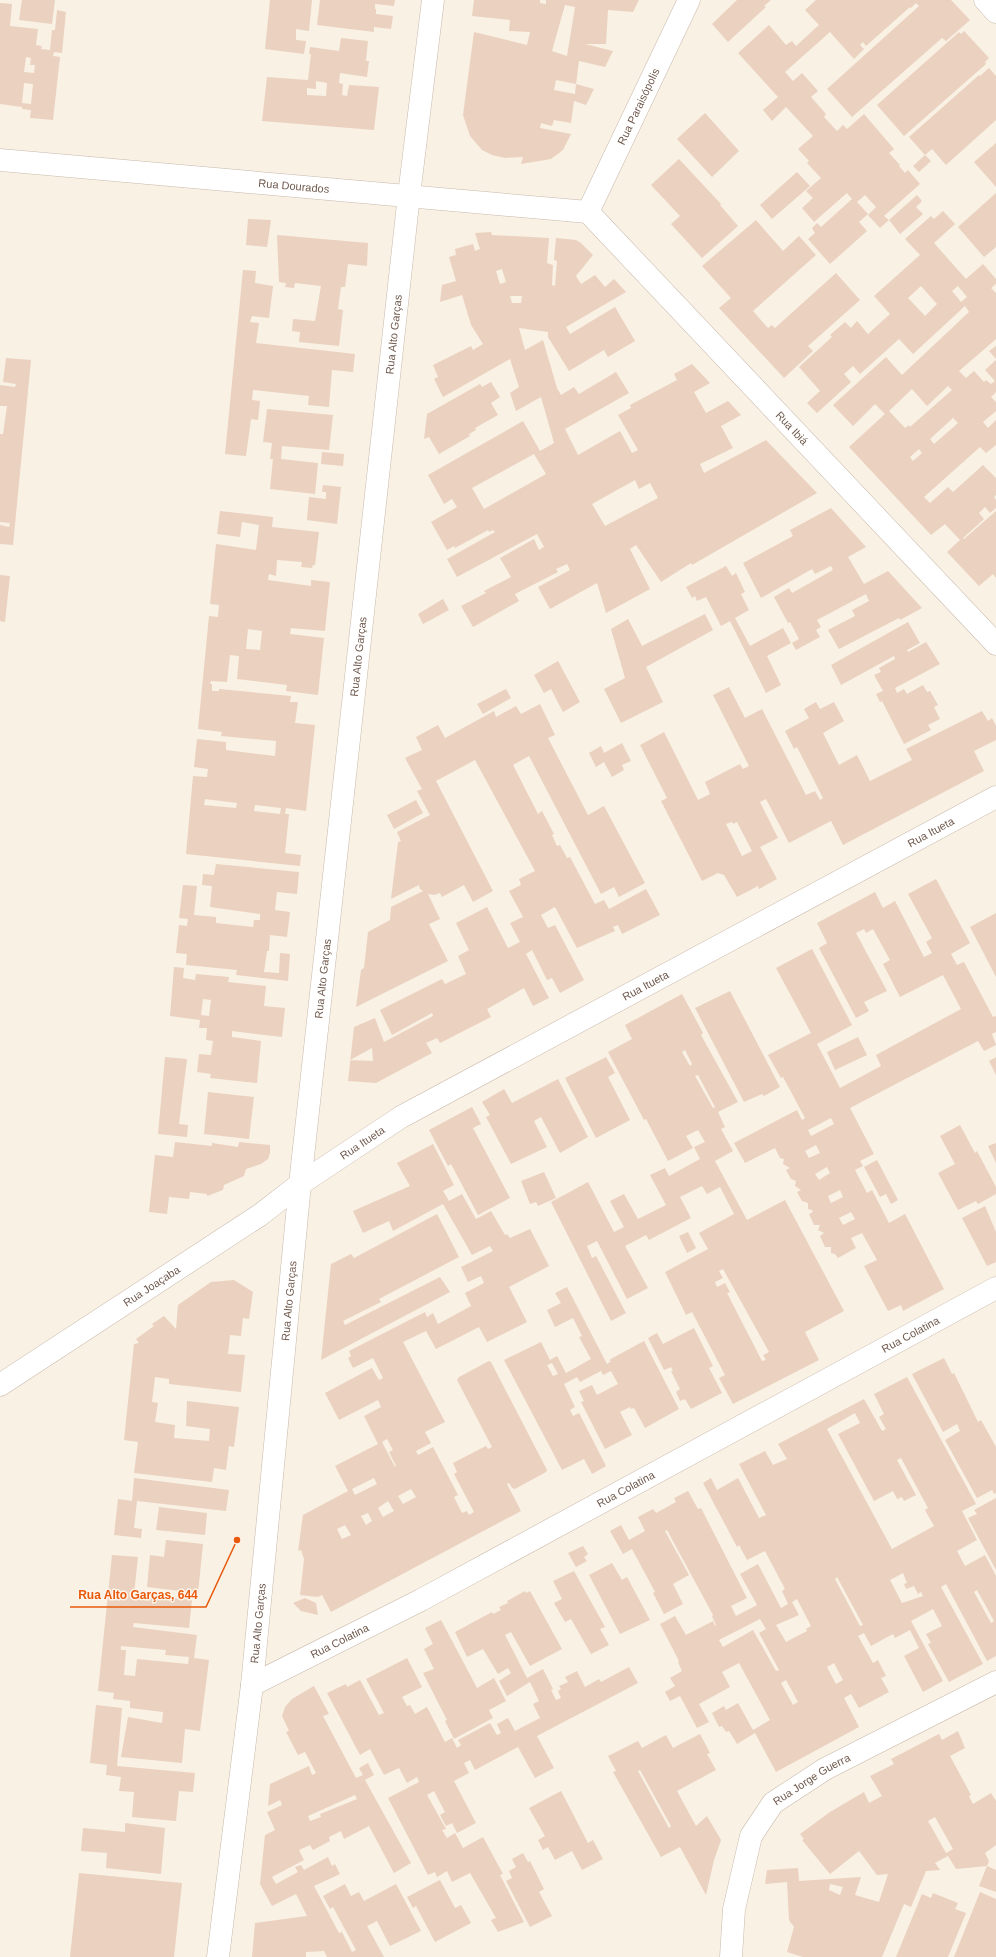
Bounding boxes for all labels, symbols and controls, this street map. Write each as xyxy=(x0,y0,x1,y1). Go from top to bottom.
street label: Rua Paraisópolis xyxy=(615,66,662,147)
street label: Rua Dourados xyxy=(258,177,330,195)
street label: Rua Alto Garças xyxy=(383,294,404,375)
street label: Rua Ibiá xyxy=(773,409,811,448)
street label: Rua Alto Garças xyxy=(348,616,369,697)
street label: Rua Itueta xyxy=(906,814,957,849)
street label: Rua Alto Garças xyxy=(312,938,333,1019)
street label: Rua Itueta xyxy=(620,968,671,1003)
street label: Rua Itueta xyxy=(338,1123,388,1162)
street label: Rua Alto Garças xyxy=(279,1260,299,1341)
street label: Rua Joaçaba xyxy=(121,1263,183,1309)
street label: Rua Colatina xyxy=(880,1314,942,1355)
street label: Rua Colatina xyxy=(595,1468,657,1509)
street label: Rua Alto Garças xyxy=(248,1582,268,1664)
callout: Rua Alto Garças, 644 xyxy=(70,1583,206,1607)
text: Rua Alto Garças, 644 xyxy=(78,1588,198,1602)
street label: Rua Colatina xyxy=(308,1621,371,1661)
street label: Rua Jorge Guerra xyxy=(771,1751,853,1807)

